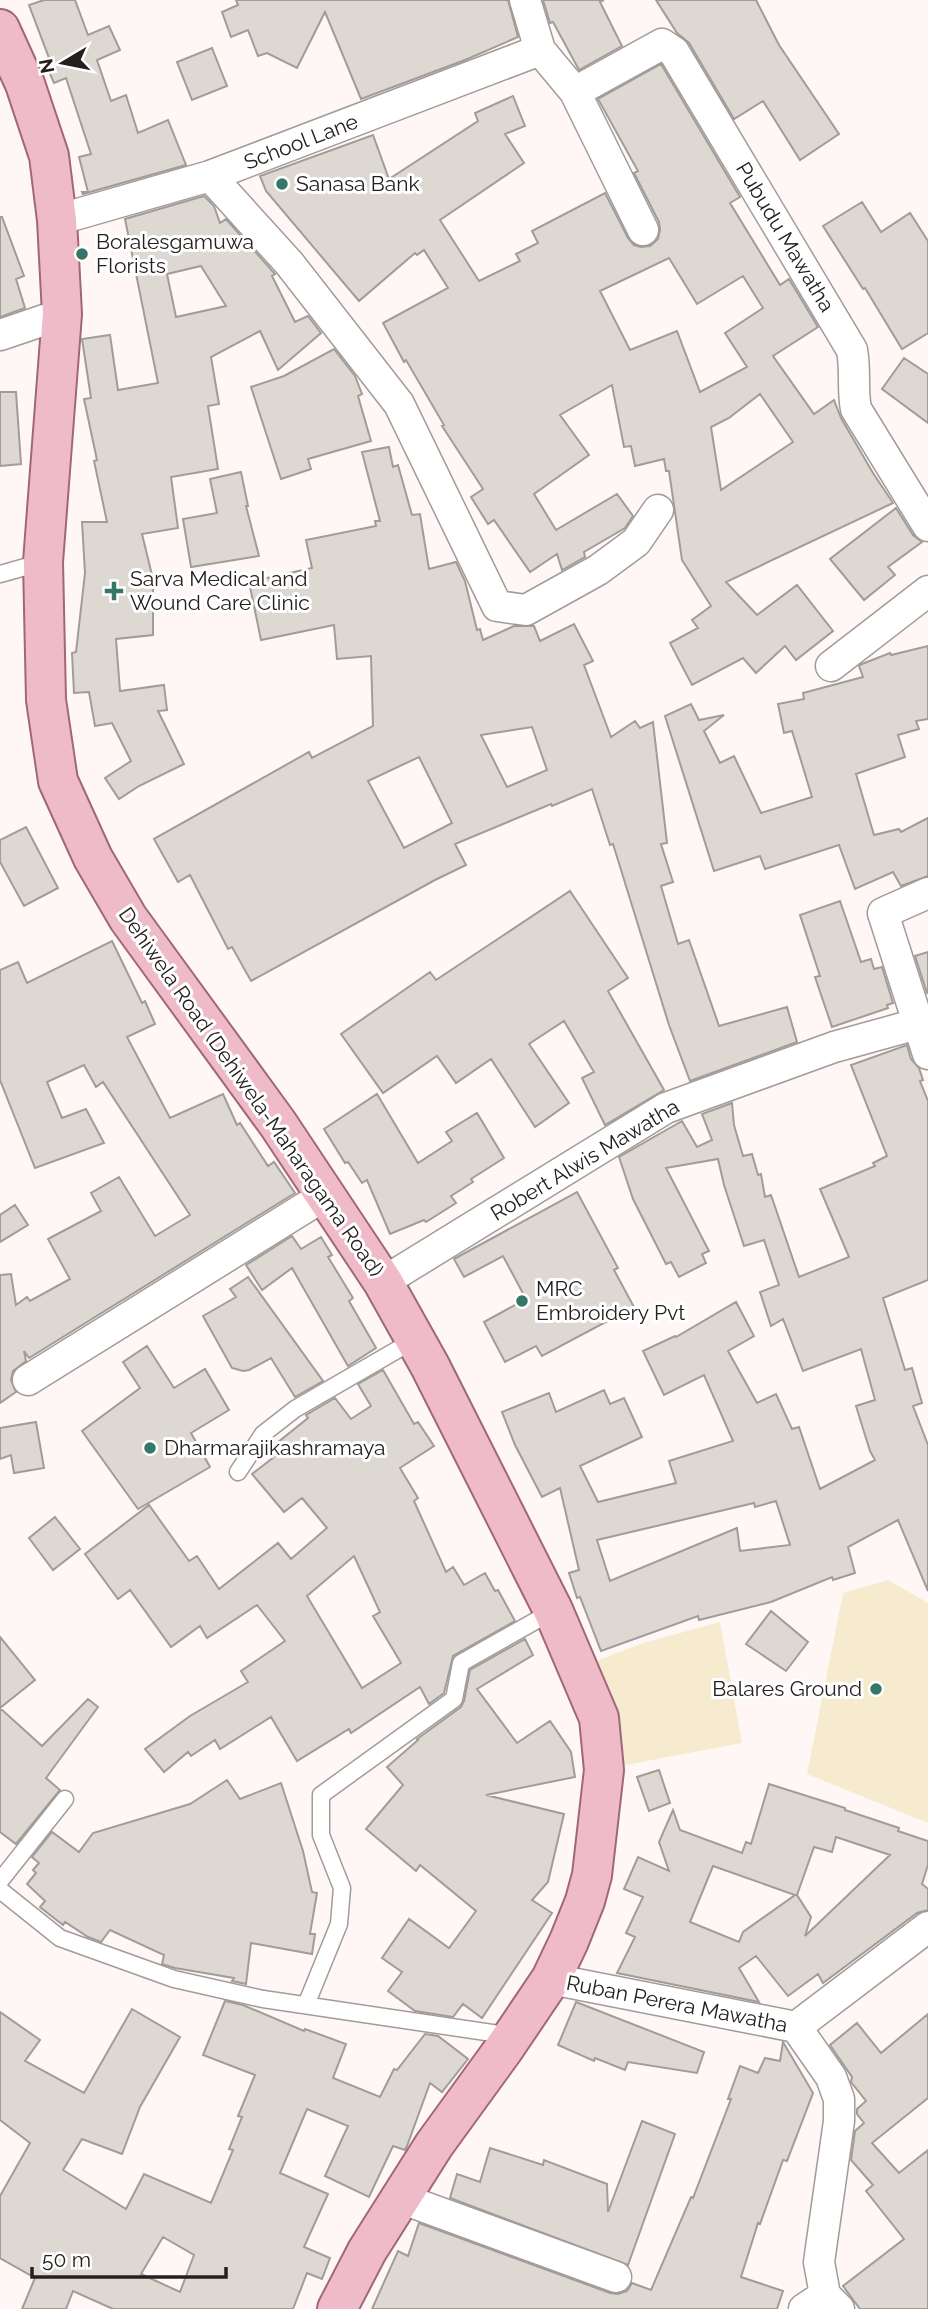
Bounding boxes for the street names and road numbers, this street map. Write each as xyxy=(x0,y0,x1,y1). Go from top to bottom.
street label: School Lane xyxy=(240,108,361,175)
street label: Pubudu Mawatha xyxy=(731,157,840,316)
street label: Dehiwela Road (Dehiwela-Maharagama Road) xyxy=(114,902,389,1281)
street label: Robert Alwis Mawatha xyxy=(486,1093,683,1226)
street label: Ruban Perera Mawatha xyxy=(564,1970,790,2037)

